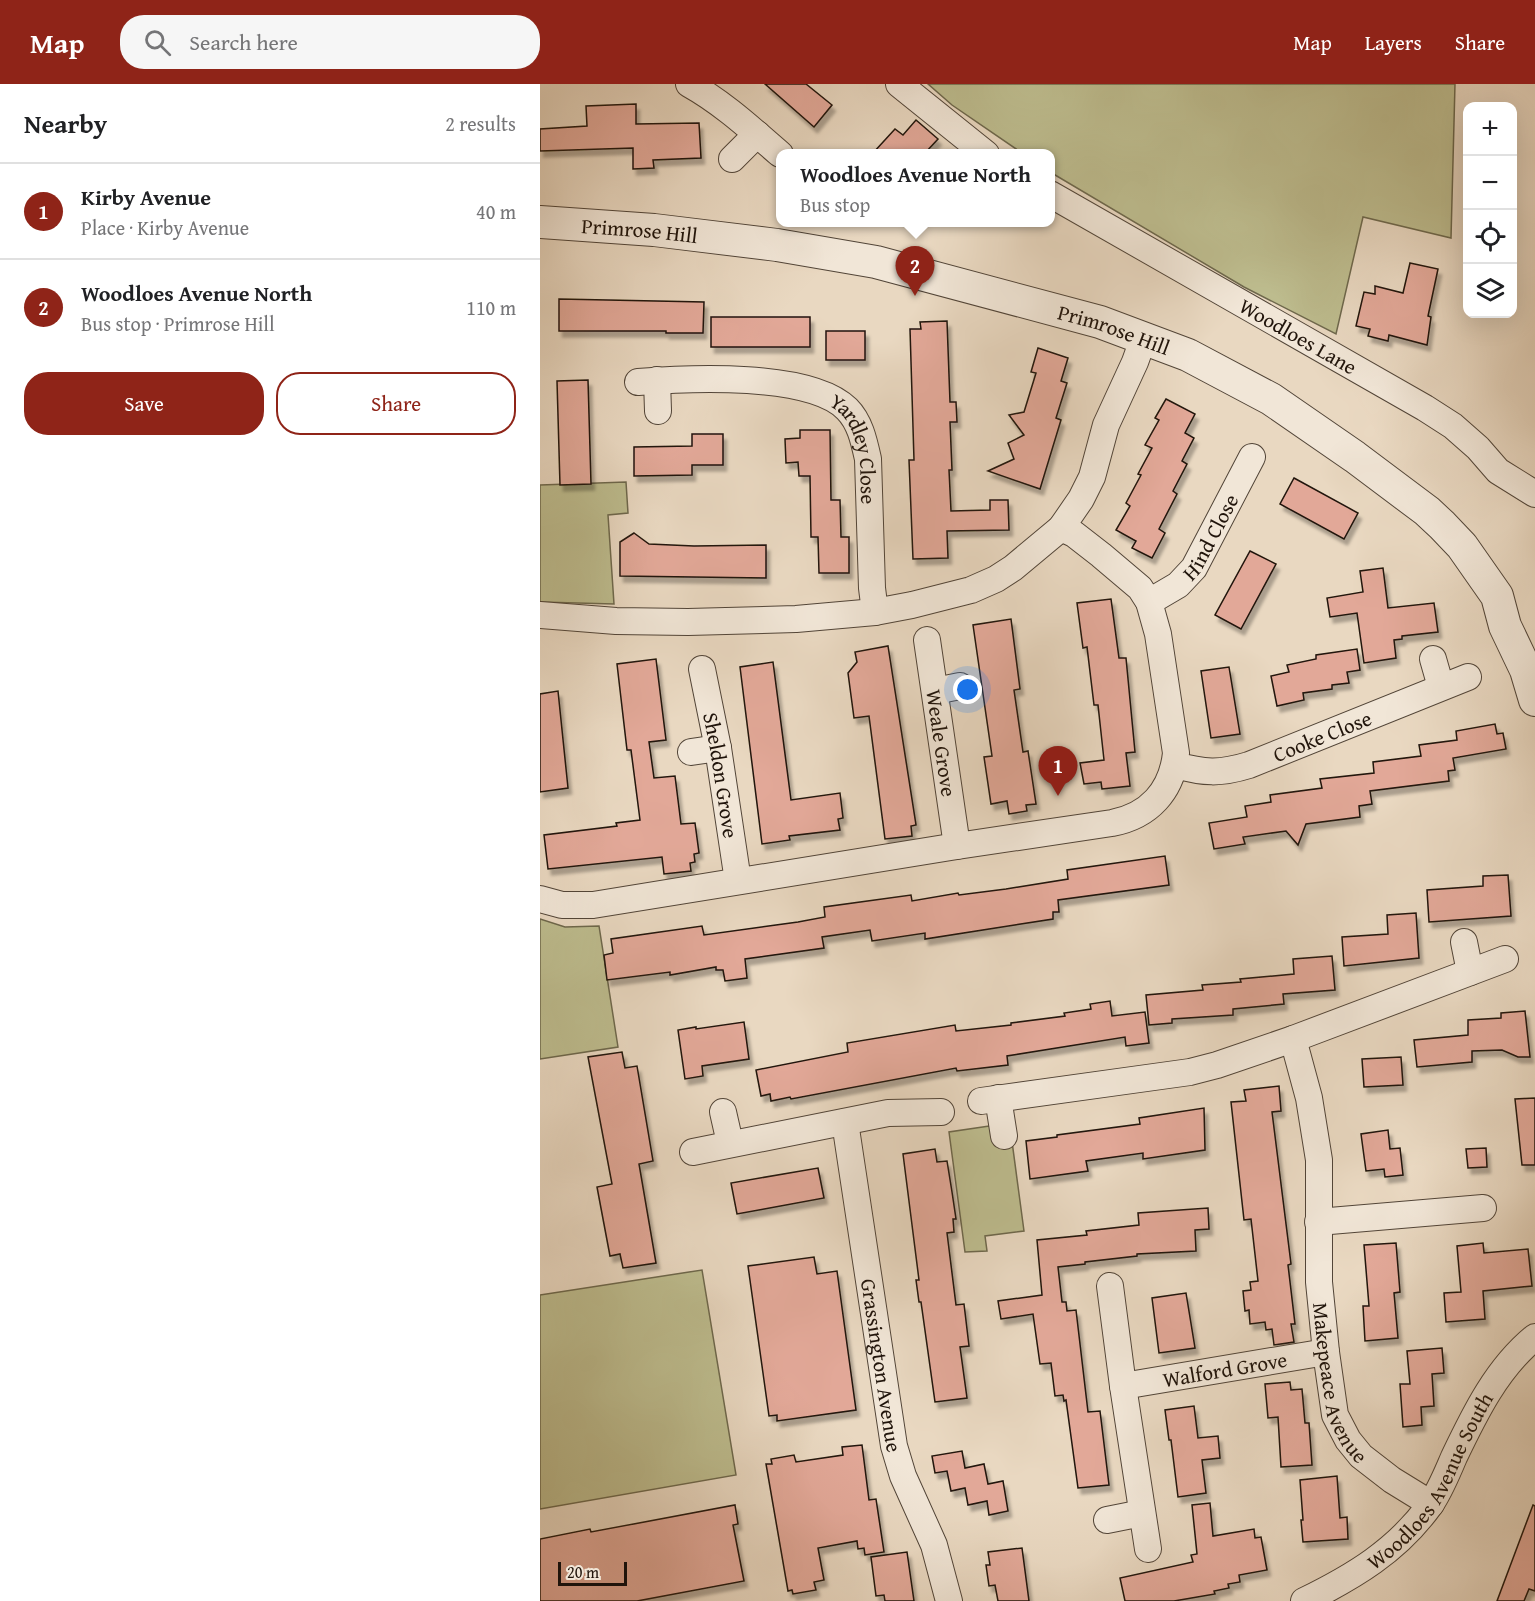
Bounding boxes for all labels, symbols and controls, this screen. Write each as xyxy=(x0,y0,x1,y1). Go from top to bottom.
search box xyxy=(120,15,540,69)
text: Map xyxy=(30,22,84,63)
icon: search xyxy=(141,26,174,59)
text: Search here xyxy=(189,26,298,58)
text: Map xyxy=(1293,27,1332,58)
text: Layers xyxy=(1365,27,1422,58)
text: Share xyxy=(1455,27,1505,58)
map controls xyxy=(1463,102,1517,318)
button: + xyxy=(1463,102,1517,156)
text: Nearby xyxy=(24,104,107,143)
text: 2 results xyxy=(445,109,516,138)
popup xyxy=(776,149,1055,227)
button: − xyxy=(1463,156,1517,210)
text: Woodloes Avenue North xyxy=(800,158,1031,190)
text: Kirby Avenue xyxy=(81,181,211,213)
text: Bus stop xyxy=(800,190,870,219)
text: 1 xyxy=(38,197,49,226)
text: 40 m xyxy=(476,197,516,226)
street label: Primrose Hill xyxy=(581,209,700,251)
button: locate xyxy=(1463,210,1517,264)
text: Place · Kirby Avenue xyxy=(81,213,249,242)
pin: 2 xyxy=(896,246,934,296)
button: layers xyxy=(1463,264,1517,318)
text: Woodloes Avenue North xyxy=(81,277,312,309)
street label: Woodloes Lane xyxy=(1234,290,1363,382)
text: 2 xyxy=(38,293,49,322)
text: 110 m xyxy=(466,293,516,322)
street label: Primrose Hill xyxy=(1055,296,1175,362)
text: Bus stop · Primrose Hill xyxy=(81,309,275,338)
button: Save xyxy=(24,372,264,435)
button: Share xyxy=(276,372,516,435)
street label: Yardley Close xyxy=(824,385,885,505)
street label: Hind Close xyxy=(1175,488,1246,587)
your location xyxy=(953,675,982,704)
street label: Weale Grove xyxy=(919,687,965,799)
street label: Cooke Close xyxy=(1268,702,1376,769)
street label: Sheldon Grove xyxy=(696,710,747,840)
pin: 1 xyxy=(1038,746,1078,796)
street label: Grassington Avenue xyxy=(853,1277,911,1456)
street label: Makepeace Avenue xyxy=(1306,1301,1376,1470)
street label: Walford Grove xyxy=(1160,1343,1289,1395)
street label: Woodloes Avenue South xyxy=(1360,1386,1500,1577)
scale bar xyxy=(558,1559,627,1586)
text: 20 m xyxy=(567,1560,599,1584)

